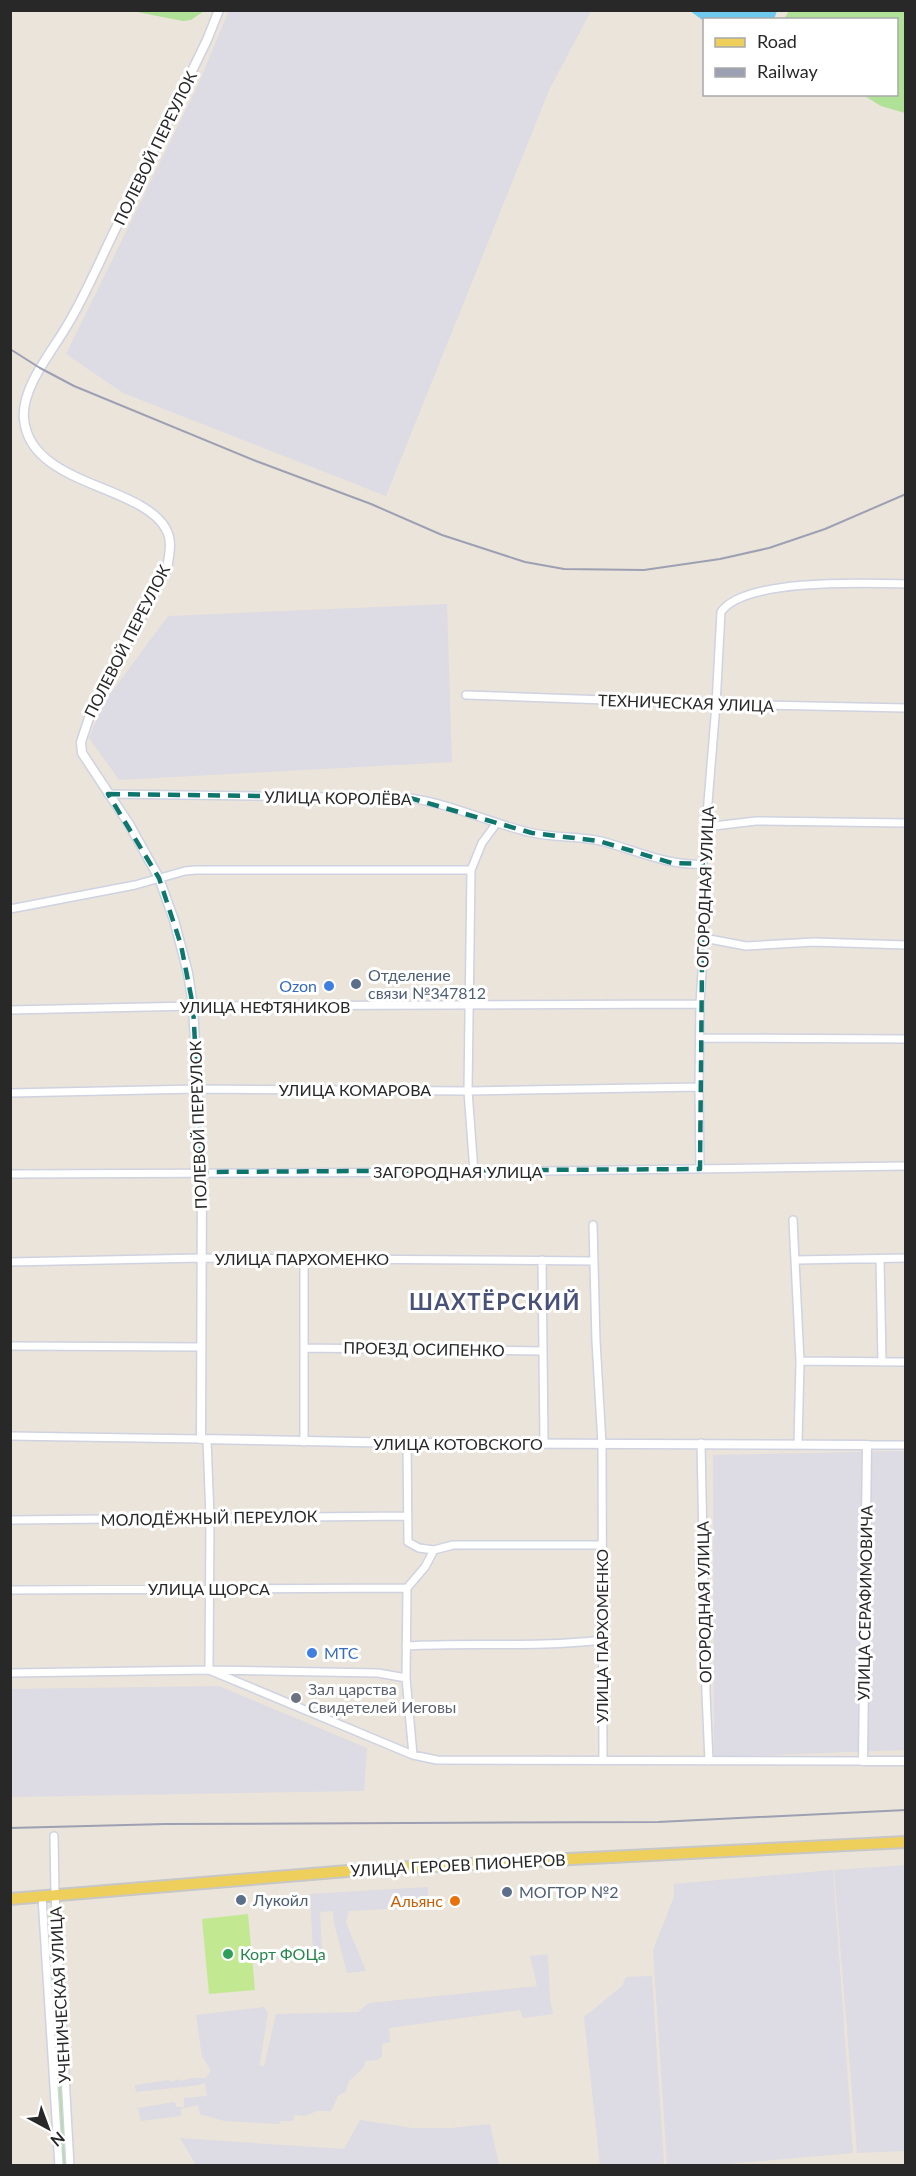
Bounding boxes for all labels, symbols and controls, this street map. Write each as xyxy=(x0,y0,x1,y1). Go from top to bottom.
legend xyxy=(703,18,898,96)
text: Road xyxy=(757,30,797,52)
text: Railway xyxy=(757,60,818,82)
street label: ПОЛЕВОЙ ПЕРЕУЛОК xyxy=(109,68,200,228)
street label: ПОЛЕВОЙ ПЕРЕУЛОК xyxy=(80,561,173,720)
street label: ТЕХНИЧЕСКАЯ УЛИЦА xyxy=(598,690,775,715)
street label: УЛИЦА КОРОЛЁВА xyxy=(264,787,412,808)
street label: ОГОРОДНАЯ УЛИЦА xyxy=(692,805,717,968)
place label: Отделение связи №347812 xyxy=(368,965,486,1002)
place label: Ozon xyxy=(279,976,317,995)
marker: Отделение связи №347812 xyxy=(349,977,363,991)
marker: Ozon xyxy=(322,979,336,993)
street label: УЛИЦА НЕФТЯНИКОВ xyxy=(180,997,350,1016)
street label: ПОЛЕВОЙ ПЕРЕУЛОК xyxy=(185,1040,210,1210)
street label: УЛИЦА КОМАРОВА xyxy=(279,1080,431,1099)
street label: ЗАГОРОДНАЯ УЛИЦА xyxy=(373,1162,543,1181)
street label: УЛИЦА ПАРХОМЕНКО xyxy=(215,1249,389,1268)
district label: ШАХТЁРСКИЙ xyxy=(409,1288,581,1315)
street label: ПРОЕЗД ОСИПЕНКО xyxy=(343,1338,505,1359)
street label: УЛИЦА КОТОВСКОГО xyxy=(373,1434,543,1453)
street label: УЛИЦА СЕРАФИМОВИЧА xyxy=(853,1505,876,1701)
street label: МОЛОДЁЖНЫЙ ПЕРЕУЛОК xyxy=(101,1506,318,1529)
street label: ОГОРОДНАЯ УЛИЦА xyxy=(693,1521,714,1683)
street label: УЛИЦА ПАРХОМЕНКО xyxy=(592,1549,611,1723)
street label: УЛИЦА ЩОРСА xyxy=(148,1579,270,1598)
place label: МТС xyxy=(324,1643,359,1662)
marker: МТС xyxy=(305,1646,319,1660)
place label: Зал царства Свидетелей Иеговы xyxy=(308,1679,456,1716)
marker: Зал царства Свидетелей Иеговы xyxy=(289,1691,303,1705)
street label: УЛИЦА ГЕРОЕВ ПИОНЕРОВ xyxy=(350,1849,566,1880)
place label: МОГТОР №2 xyxy=(519,1882,619,1901)
marker: МОГТОР №2 xyxy=(500,1885,514,1899)
place label: Лукойл xyxy=(252,1890,308,1909)
place label: Альянс xyxy=(391,1891,443,1910)
marker: Лукойл xyxy=(234,1893,248,1907)
marker: Альянс xyxy=(448,1894,462,1908)
street label: УЧЕНИЧЕСКАЯ УЛИЦА xyxy=(45,1906,74,2084)
place label: Корт ФОЦа xyxy=(240,1944,326,1963)
marker: Корт ФОЦа xyxy=(221,1947,235,1961)
north arrow xyxy=(18,2098,78,2158)
text: N xyxy=(47,2128,69,2151)

